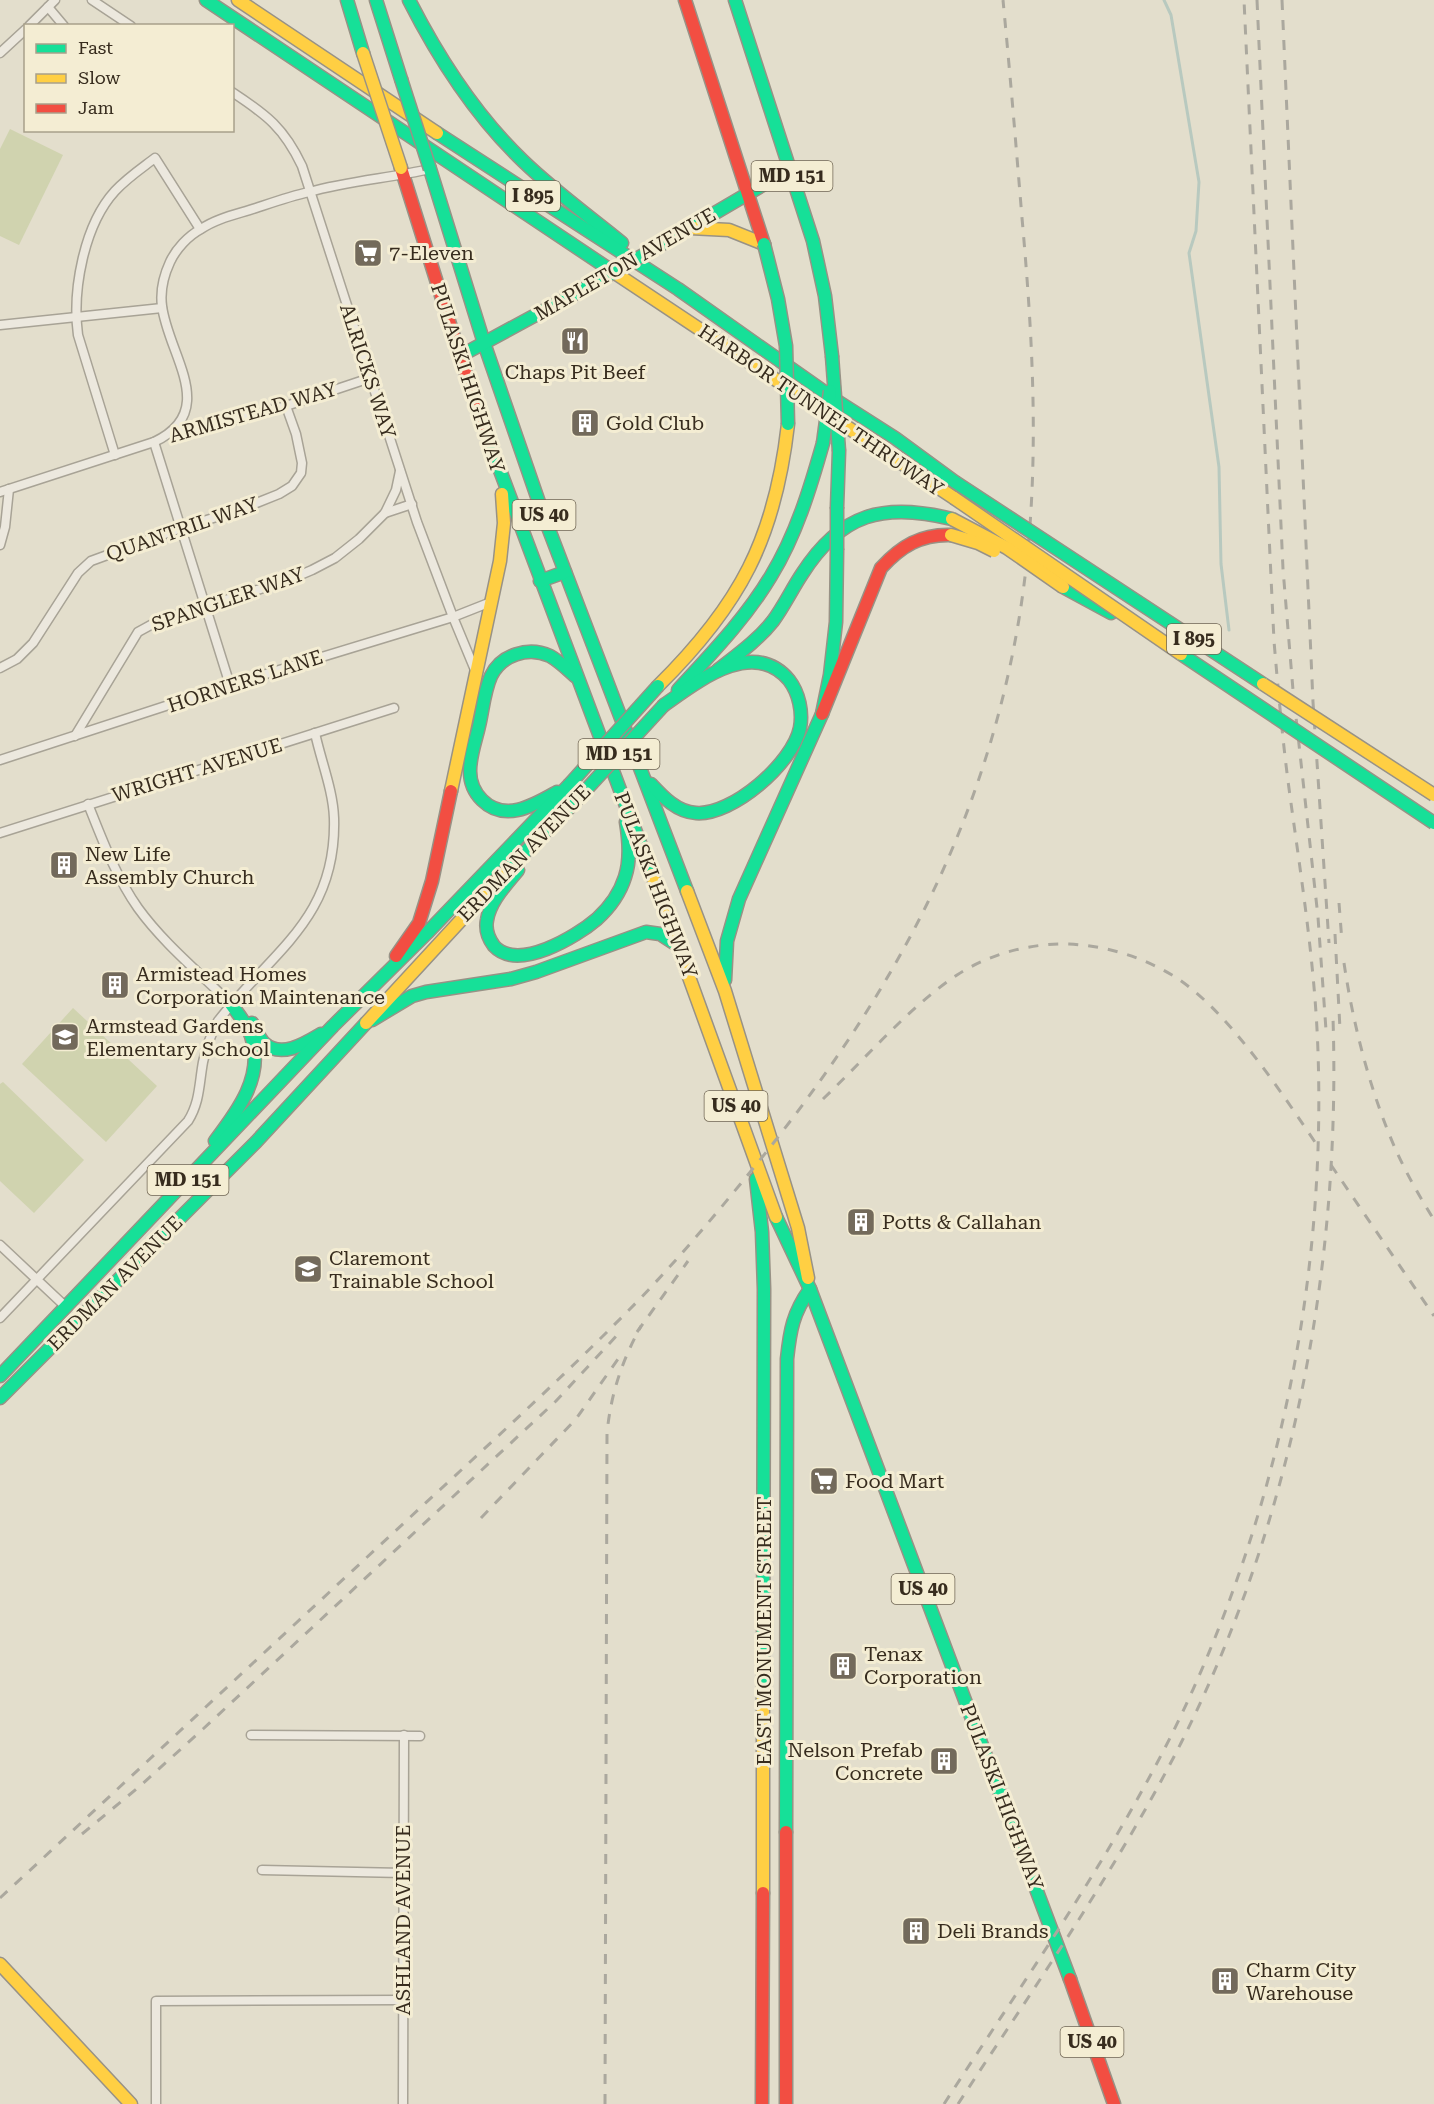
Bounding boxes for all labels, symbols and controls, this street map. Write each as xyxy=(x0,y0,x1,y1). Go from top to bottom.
legend xyxy=(24,24,234,132)
text: Fast xyxy=(78,37,113,58)
text: Slow xyxy=(78,67,120,88)
text: Jam xyxy=(78,97,114,118)
road number: MD 151 xyxy=(752,161,832,191)
road number: I 895 xyxy=(506,181,560,211)
street label: MAPLETON AVENUE xyxy=(530,202,720,326)
supermarket icon: 7-Eleven xyxy=(352,237,384,269)
place label: 7-Eleven xyxy=(389,241,474,265)
street label: PULASKI HIGHWAY xyxy=(426,280,510,476)
street label: ALRICKS WAY xyxy=(335,301,401,442)
street label: HARBOR TUNNEL THRUWAY xyxy=(694,319,948,501)
restaurant icon: Chaps Pit Beef xyxy=(559,325,591,357)
place label: Chaps Pit Beef xyxy=(505,360,647,384)
street label: ARMISTEAD WAY xyxy=(166,376,340,447)
building icon: Gold Club xyxy=(569,407,601,439)
place label: Gold Club xyxy=(606,411,704,435)
street label: QUANTRIL WAY xyxy=(103,492,262,566)
road number: US 40 xyxy=(512,500,576,530)
street label: SPANGLER WAY xyxy=(148,561,308,636)
road number: I 895 xyxy=(1167,624,1221,654)
street label: HORNERS LANE xyxy=(164,645,326,717)
street label: WRIGHT AVENUE xyxy=(109,733,285,807)
road number: MD 151 xyxy=(578,739,660,769)
street label: ERDMAN AVENUE xyxy=(453,780,595,926)
street label: PULASKI HIGHWAY xyxy=(609,788,703,982)
place label: New Life Assembly Church xyxy=(85,842,255,889)
building icon: New Life Assembly Church xyxy=(48,849,80,881)
place label: Armistead Homes Corporation Maintenance xyxy=(136,962,385,1009)
building icon: Armistead Homes Corporation Maintenance xyxy=(99,969,131,1001)
place label: Armstead Gardens Elementary School xyxy=(86,1014,269,1061)
school or university icon: Armstead Gardens Elementary School xyxy=(49,1021,81,1053)
road number: US 40 xyxy=(704,1091,768,1121)
road number: MD 151 xyxy=(148,1165,228,1195)
building icon: Potts & Callahan xyxy=(845,1206,877,1238)
place label: Potts & Callahan xyxy=(882,1210,1041,1234)
street label: ERDMAN AVENUE xyxy=(43,1211,187,1355)
place label: Claremont Trainable School xyxy=(329,1246,494,1293)
school or university icon: Claremont Trainable School xyxy=(292,1253,324,1285)
supermarket icon: Food Mart xyxy=(808,1465,840,1497)
place label: Food Mart xyxy=(845,1469,945,1493)
street label: EAST MONUMENT STREET xyxy=(752,1496,776,1766)
road number: US 40 xyxy=(892,1574,954,1604)
place label: Tenax Corporation xyxy=(864,1642,982,1689)
building icon: Tenax Corporation xyxy=(827,1650,859,1682)
street label: PULASKI HIGHWAY xyxy=(955,1700,1049,1894)
place label: Nelson Prefab Concrete xyxy=(788,1738,923,1785)
building icon: Nelson Prefab Concrete xyxy=(928,1745,960,1777)
street label: ASHLAND AVENUE xyxy=(391,1824,415,2016)
building icon: Deli Brands xyxy=(900,1915,932,1947)
place label: Deli Brands xyxy=(937,1919,1048,1943)
place label: Charm City Warehouse xyxy=(1246,1958,1356,2005)
building icon: Charm City Warehouse xyxy=(1209,1965,1241,1997)
road number: US 40 xyxy=(1060,2027,1124,2057)

